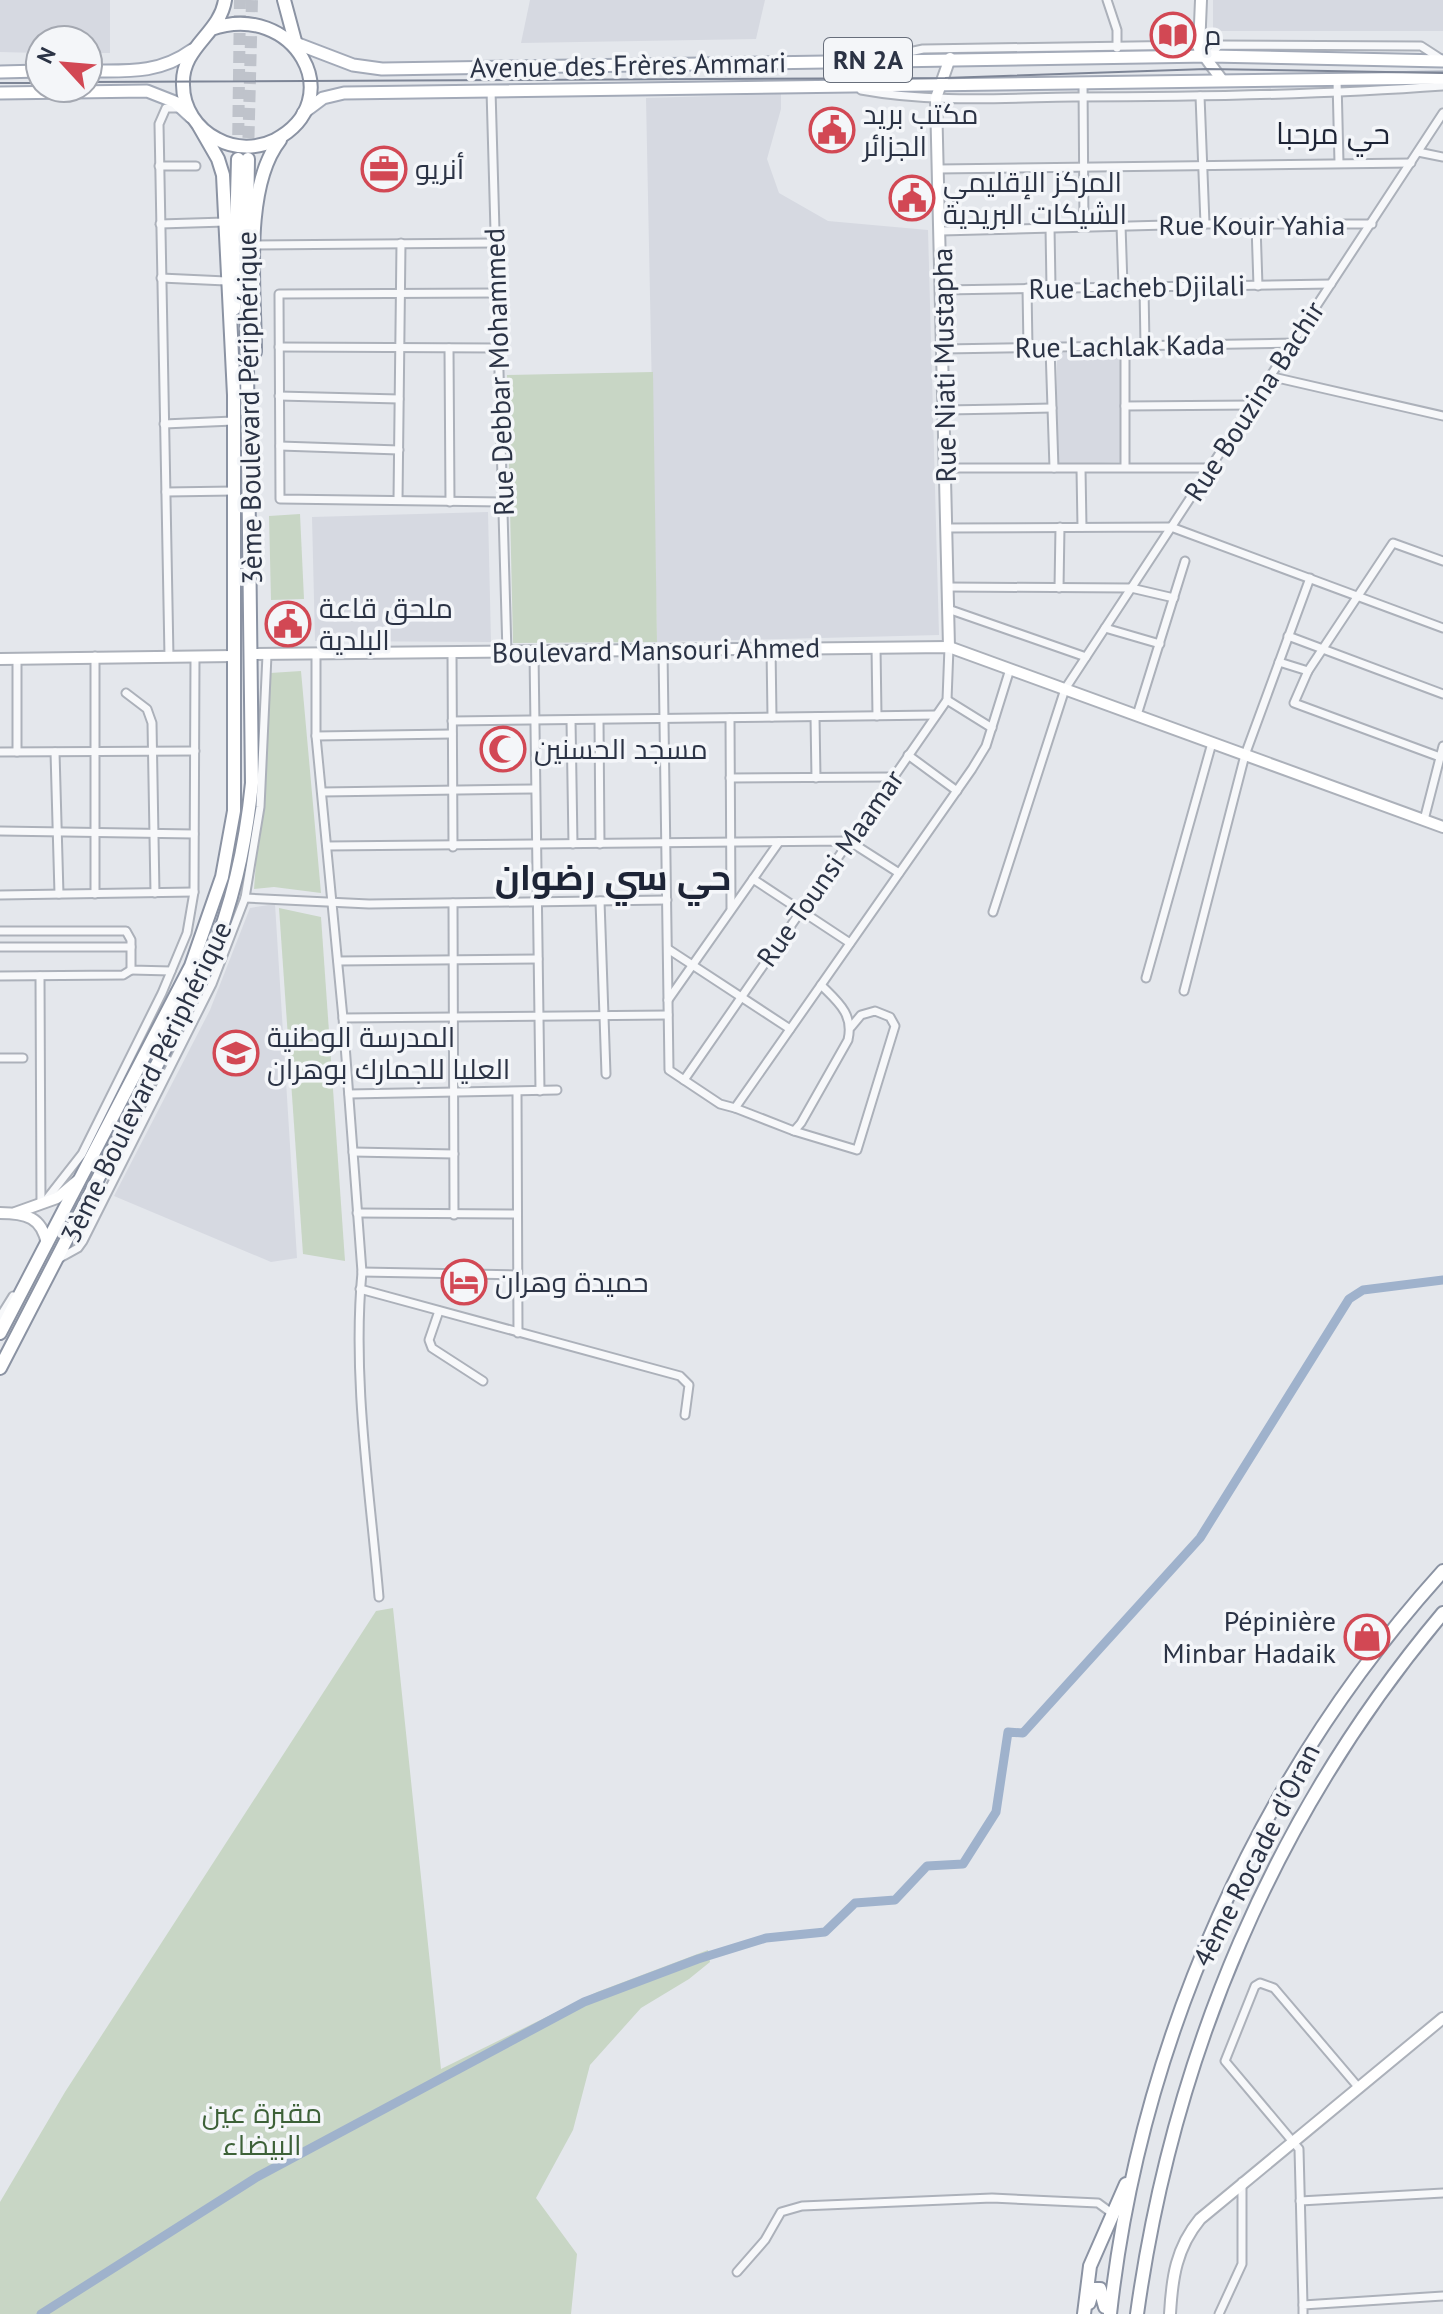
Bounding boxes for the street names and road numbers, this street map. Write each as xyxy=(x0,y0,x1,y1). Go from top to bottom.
road number: RN 2A xyxy=(824,38,912,82)
street label: Avenue des Frères Ammari xyxy=(469,43,787,86)
street label: Rue Kouir Yahia xyxy=(1159,206,1345,243)
street label: Rue Debbar Mohammed xyxy=(475,227,522,517)
street label: 3ème Boulevard Périphérique xyxy=(227,231,270,585)
street label: Rue Niati Mustapha xyxy=(923,247,964,483)
street label: Rue Lacheb Djilali xyxy=(1028,266,1246,307)
street label: Rue Bouzina Bachir xyxy=(1175,293,1332,508)
street label: Rue Lachlak Kada xyxy=(1015,325,1225,366)
street label: Boulevard Mansouri Ahmed xyxy=(492,628,820,671)
street label: Rue Tounsi Maamar xyxy=(748,761,912,974)
street label: 3ème Boulevard Périphérique xyxy=(51,915,240,1249)
street label: 4ème Rocade d'Oran xyxy=(1183,1737,1328,1973)

